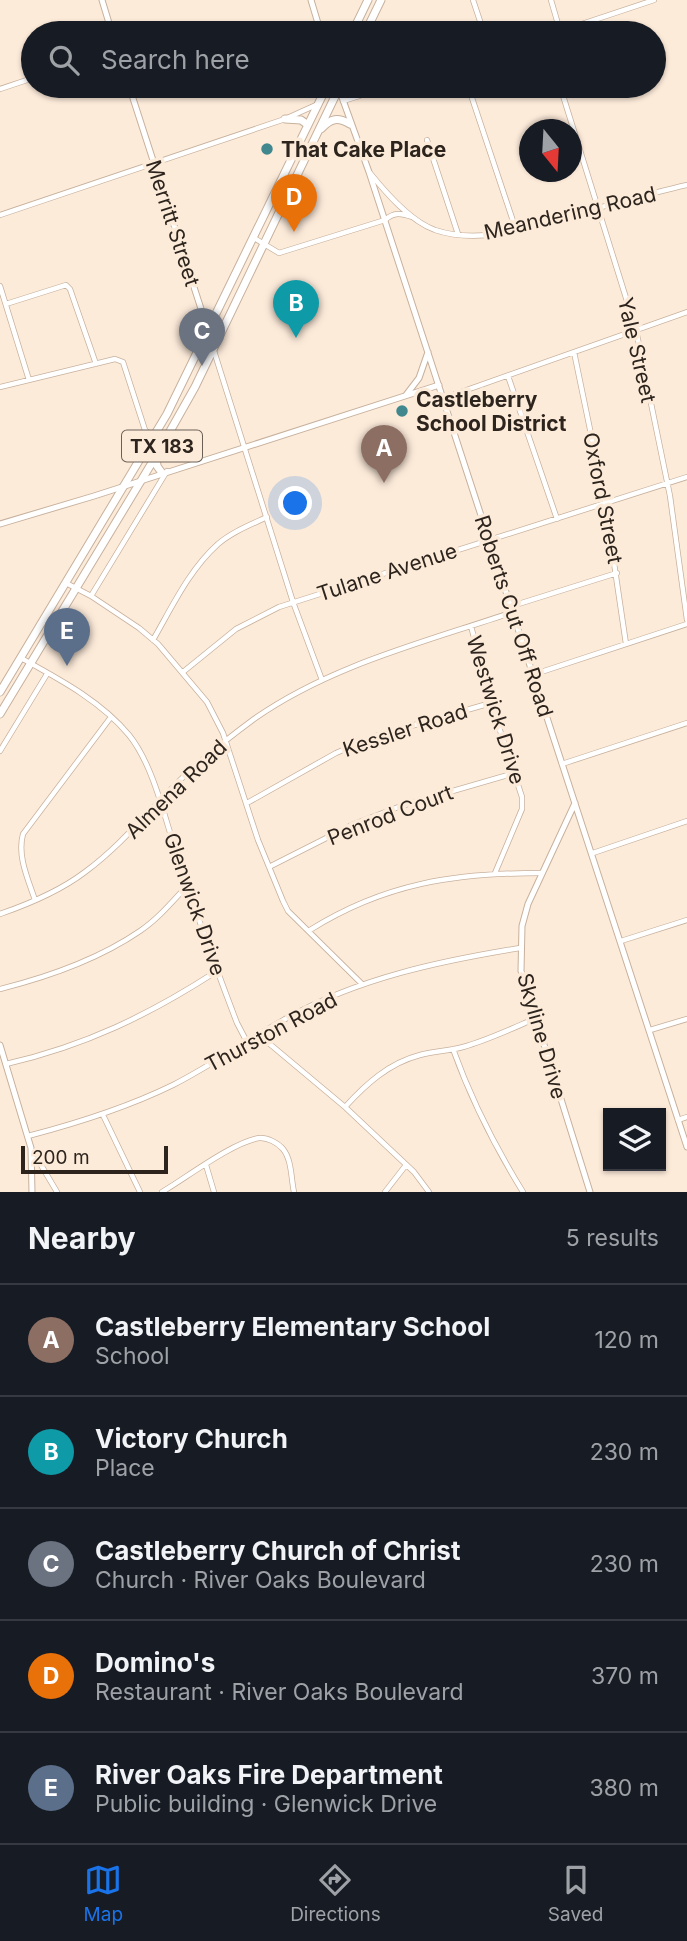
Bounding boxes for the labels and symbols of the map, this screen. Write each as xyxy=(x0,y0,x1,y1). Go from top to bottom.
north arrow xyxy=(519,119,582,182)
place label: That Cake Place xyxy=(281,137,446,162)
marker: That Cake Place xyxy=(259,141,275,157)
street label: Merritt Street xyxy=(141,157,205,289)
pin: D xyxy=(271,174,317,232)
street label: Meandering Road xyxy=(481,181,659,245)
pin: B xyxy=(273,280,319,338)
street label: Yale Street xyxy=(613,295,661,405)
pin: C xyxy=(179,308,225,366)
place label: Castleberry School District xyxy=(416,387,567,436)
marker: Castleberry School District xyxy=(394,403,410,419)
pin: A xyxy=(361,425,407,483)
road number: TX 183 xyxy=(122,430,202,462)
street label: Oxford Street xyxy=(578,430,628,566)
your location xyxy=(278,486,312,520)
street label: Roberts Cut Off Road xyxy=(470,512,558,720)
street label: Tulane Avenue xyxy=(314,538,460,606)
pin: E xyxy=(44,608,90,666)
street label: Westwick Drive xyxy=(462,633,530,787)
street label: Kessler Road xyxy=(340,698,470,762)
street label: Almena Road xyxy=(120,735,232,843)
street label: Penrod Court xyxy=(324,780,456,850)
street label: Glenwick Drive xyxy=(159,829,231,979)
street label: Skyline Drive xyxy=(512,970,572,1102)
street label: Thurston Road xyxy=(201,987,341,1077)
scale bar xyxy=(21,1143,168,1175)

